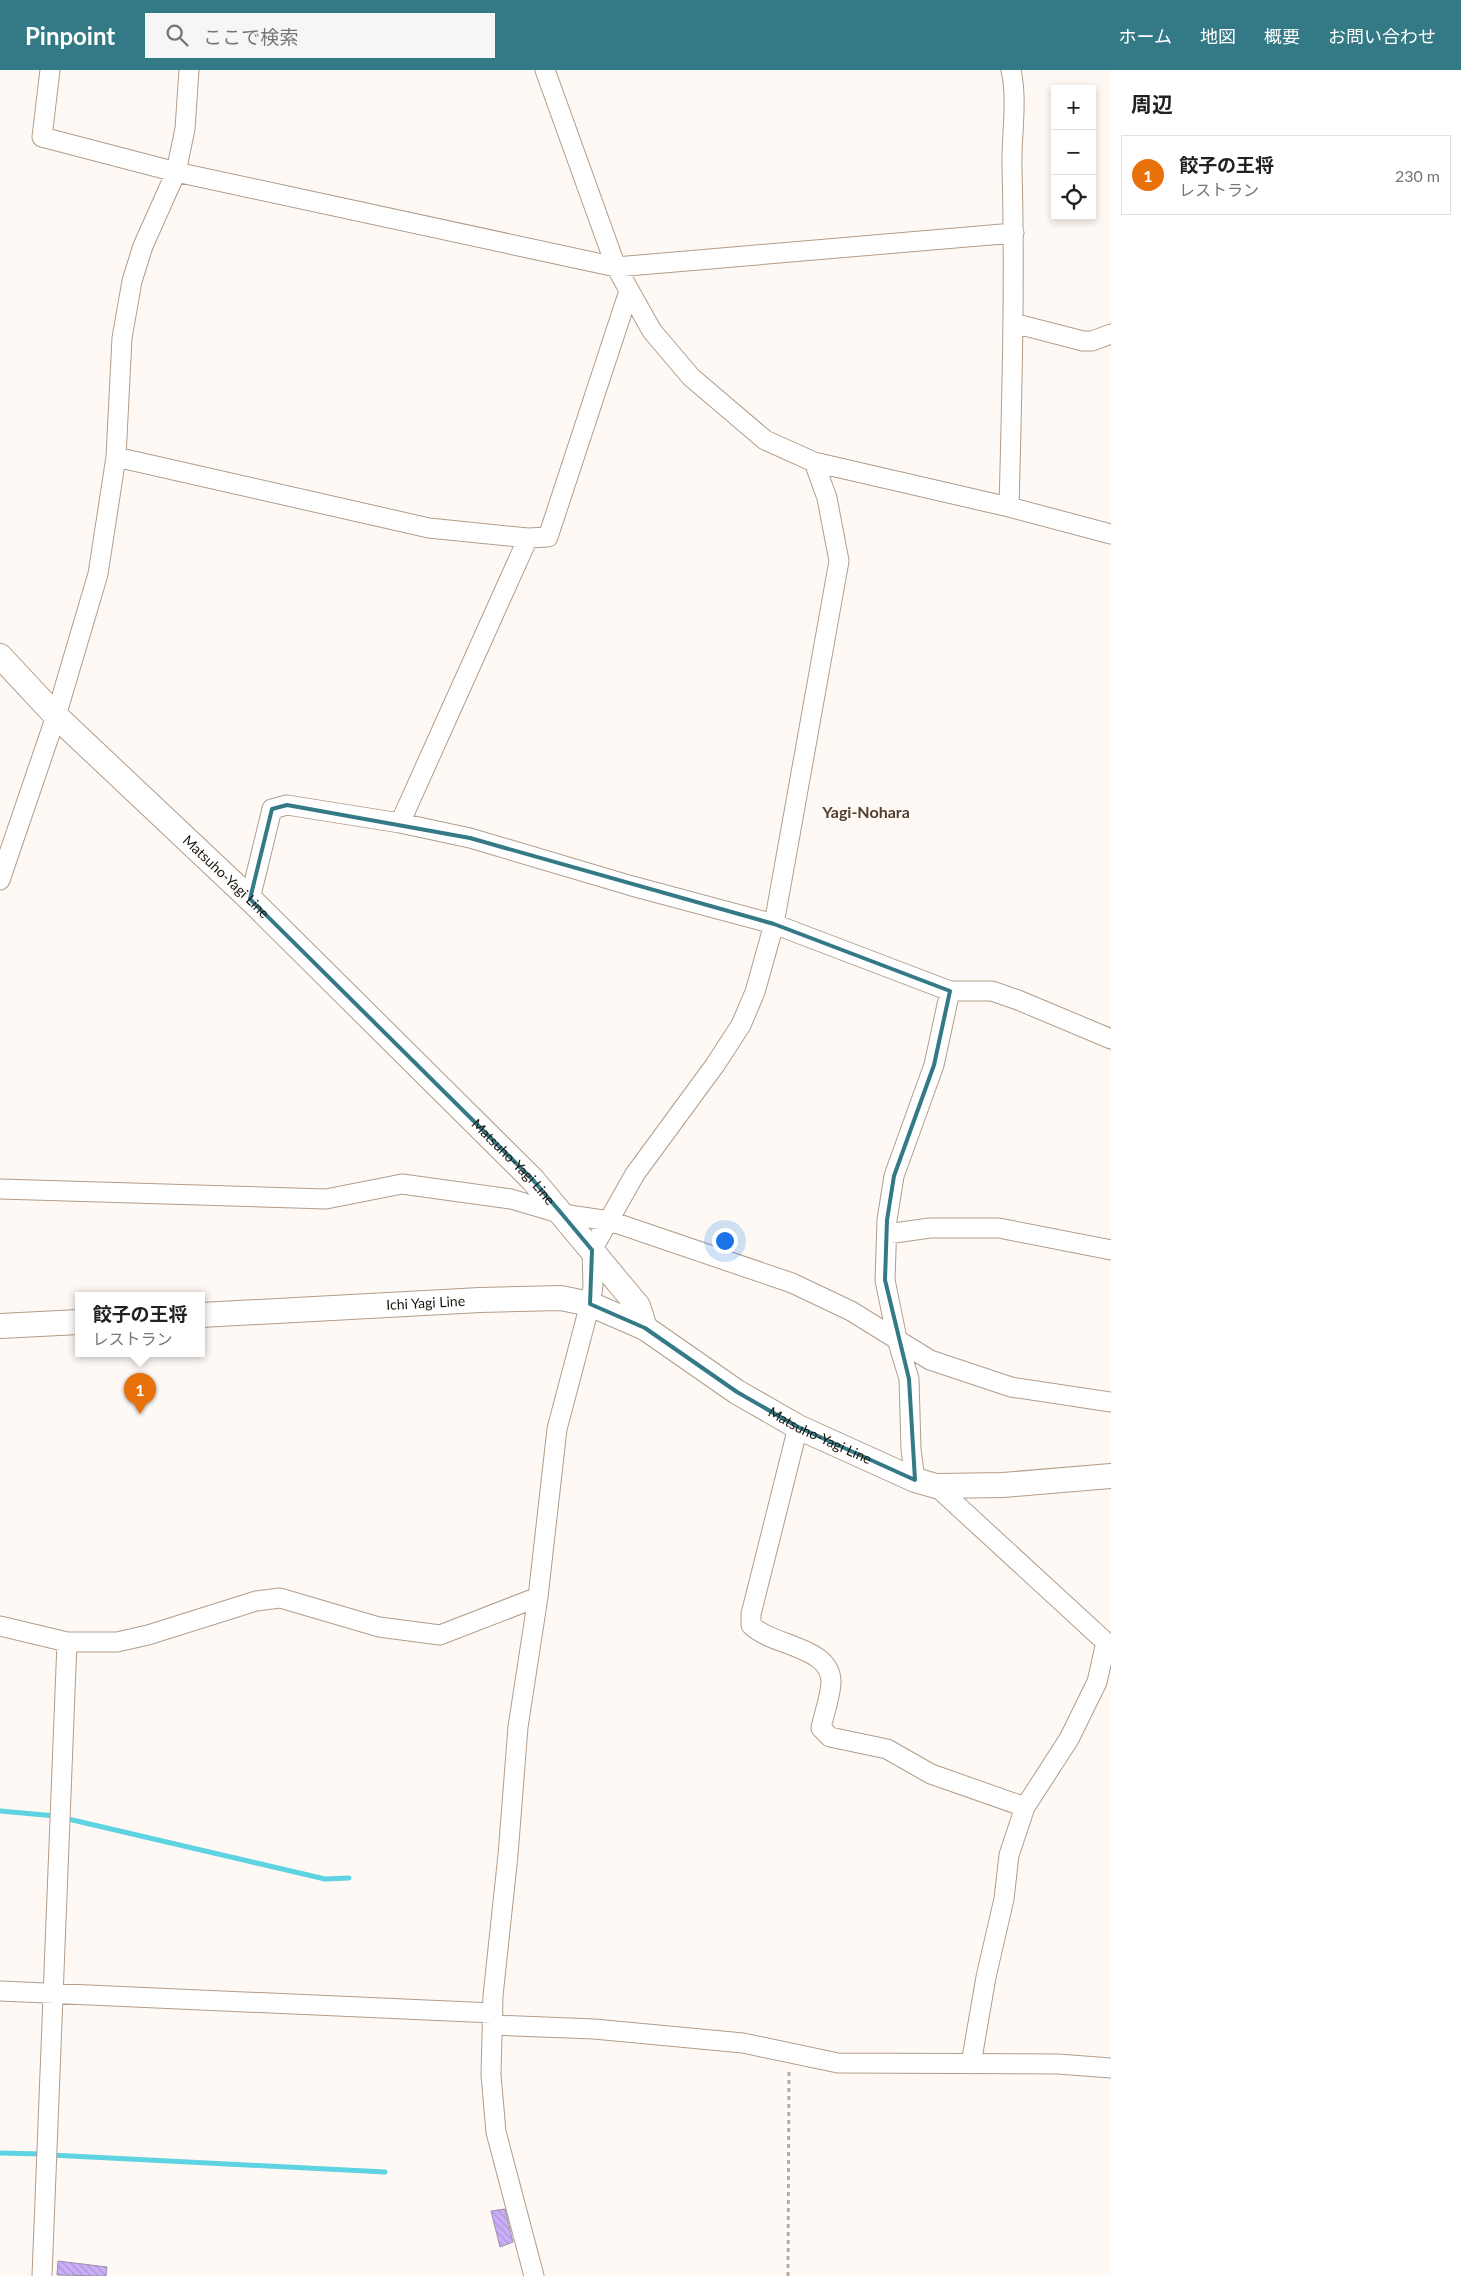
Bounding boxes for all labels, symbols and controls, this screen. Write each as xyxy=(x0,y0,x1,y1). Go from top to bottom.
search box xyxy=(145,13,495,58)
text: Pinpoint xyxy=(25,21,115,50)
icon: search xyxy=(163,21,191,49)
text: ここで検索 xyxy=(203,25,298,48)
text: ホーム xyxy=(1119,25,1172,47)
text: 地図 xyxy=(1200,25,1236,47)
text: 概要 xyxy=(1264,25,1300,47)
text: お問い合わせ xyxy=(1328,25,1436,47)
map controls xyxy=(1051,85,1096,220)
button: + xyxy=(1051,85,1096,130)
text: 周辺 xyxy=(1131,91,1173,116)
button: − xyxy=(1051,130,1096,175)
text: 餃子の王将 xyxy=(1179,153,1274,176)
text: 1 xyxy=(1143,166,1153,185)
text: 230 m xyxy=(1395,166,1440,185)
button: locate xyxy=(1051,175,1096,220)
text: レストラン xyxy=(1179,180,1259,199)
district label: Yagi-Nohara xyxy=(821,802,910,821)
street label: Matsuho-Yagi Line xyxy=(180,831,273,921)
street label: Matsuho-Yagi Line xyxy=(468,1115,559,1208)
your location xyxy=(712,1228,738,1254)
popup xyxy=(75,1292,205,1357)
street label: Ichi Yagi Line xyxy=(386,1292,465,1313)
text: 餃子の王将 xyxy=(92,1302,188,1325)
text: レストラン xyxy=(92,1329,173,1348)
pin: 1 xyxy=(124,1373,156,1414)
street label: Matsuho-Yagi Line xyxy=(766,1403,875,1467)

